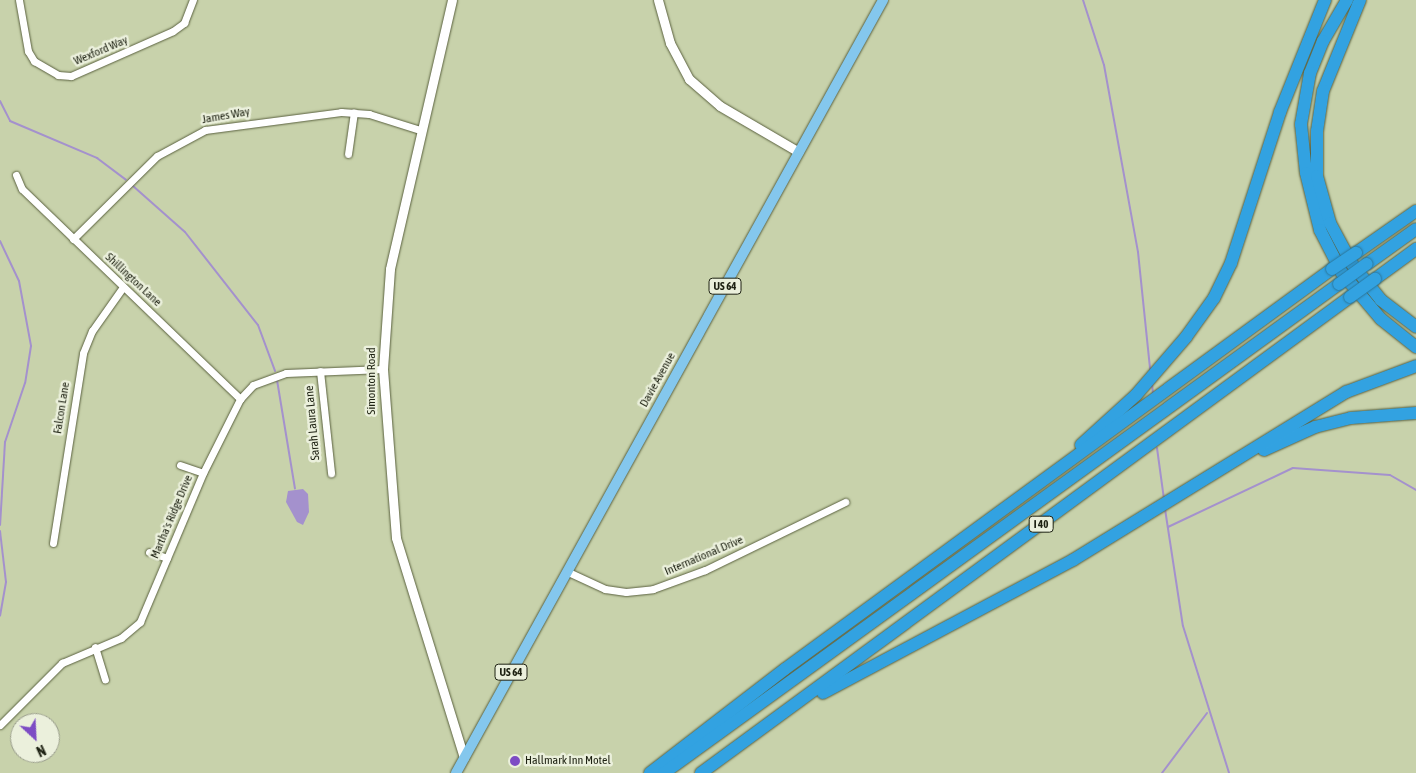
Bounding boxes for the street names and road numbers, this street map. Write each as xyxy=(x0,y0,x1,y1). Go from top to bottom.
street label: Wexford Way xyxy=(72,33,130,69)
street label: James Way xyxy=(201,105,251,127)
street label: Shillington Lane xyxy=(102,250,164,310)
road number: US 64 xyxy=(708,278,742,294)
street label: Simonton Road xyxy=(365,347,379,415)
street label: Davie Avenue xyxy=(637,350,679,410)
street label: Falcon Lane xyxy=(51,381,73,435)
street label: Sarah Laura Lane xyxy=(303,385,323,461)
street label: Martha's Ridge Drive xyxy=(148,473,196,561)
road number: I 40 xyxy=(1028,516,1054,532)
street label: International Drive xyxy=(663,533,745,579)
road number: US 64 xyxy=(494,664,528,680)

